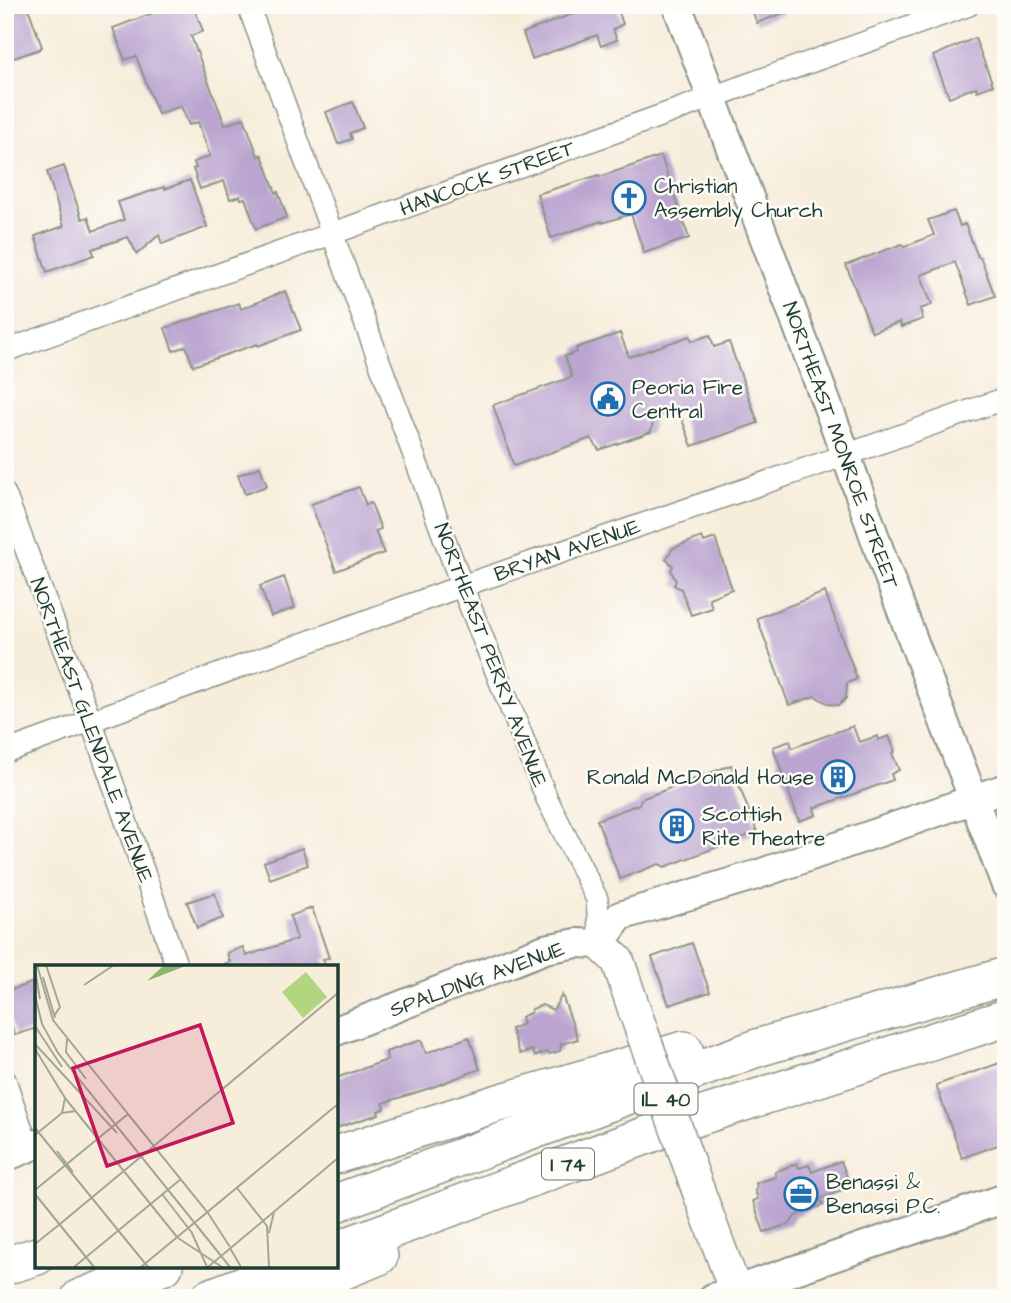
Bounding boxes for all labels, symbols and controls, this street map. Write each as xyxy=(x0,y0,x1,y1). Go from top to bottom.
street label: HANCOCK STREET xyxy=(396,133,579,224)
place label: Christian Assembly Church xyxy=(654,172,823,227)
church icon: Christian Assembly Church xyxy=(610,179,648,217)
street label: NORTHEAST MONROE STREET xyxy=(775,298,906,593)
place label: Peoria Fire Central xyxy=(632,373,743,426)
public building icon: Peoria Fire Central xyxy=(589,380,627,418)
street label: BRYAN AVENUE xyxy=(490,512,645,589)
street label: NORTHEAST PERRY AVENUE xyxy=(427,519,555,792)
street label: NORTHEAST GLENDALE AVENUE xyxy=(23,574,160,887)
building icon: Ronald McDonald House xyxy=(819,758,857,796)
place label: Ronald McDonald House xyxy=(587,763,814,792)
place label: Scottish Rite Theatre xyxy=(702,800,825,853)
building icon: Scottish Rite Theatre xyxy=(658,807,696,845)
street label: SPALDING AVENUE xyxy=(386,934,569,1025)
inset map xyxy=(35,965,338,1268)
road number: IL 40 xyxy=(634,1084,698,1114)
road number: I 74 xyxy=(542,1148,594,1180)
place label: Benassi & Benassi P.C. xyxy=(826,1168,940,1221)
office icon: Benassi & Benassi P.C. xyxy=(782,1175,820,1213)

